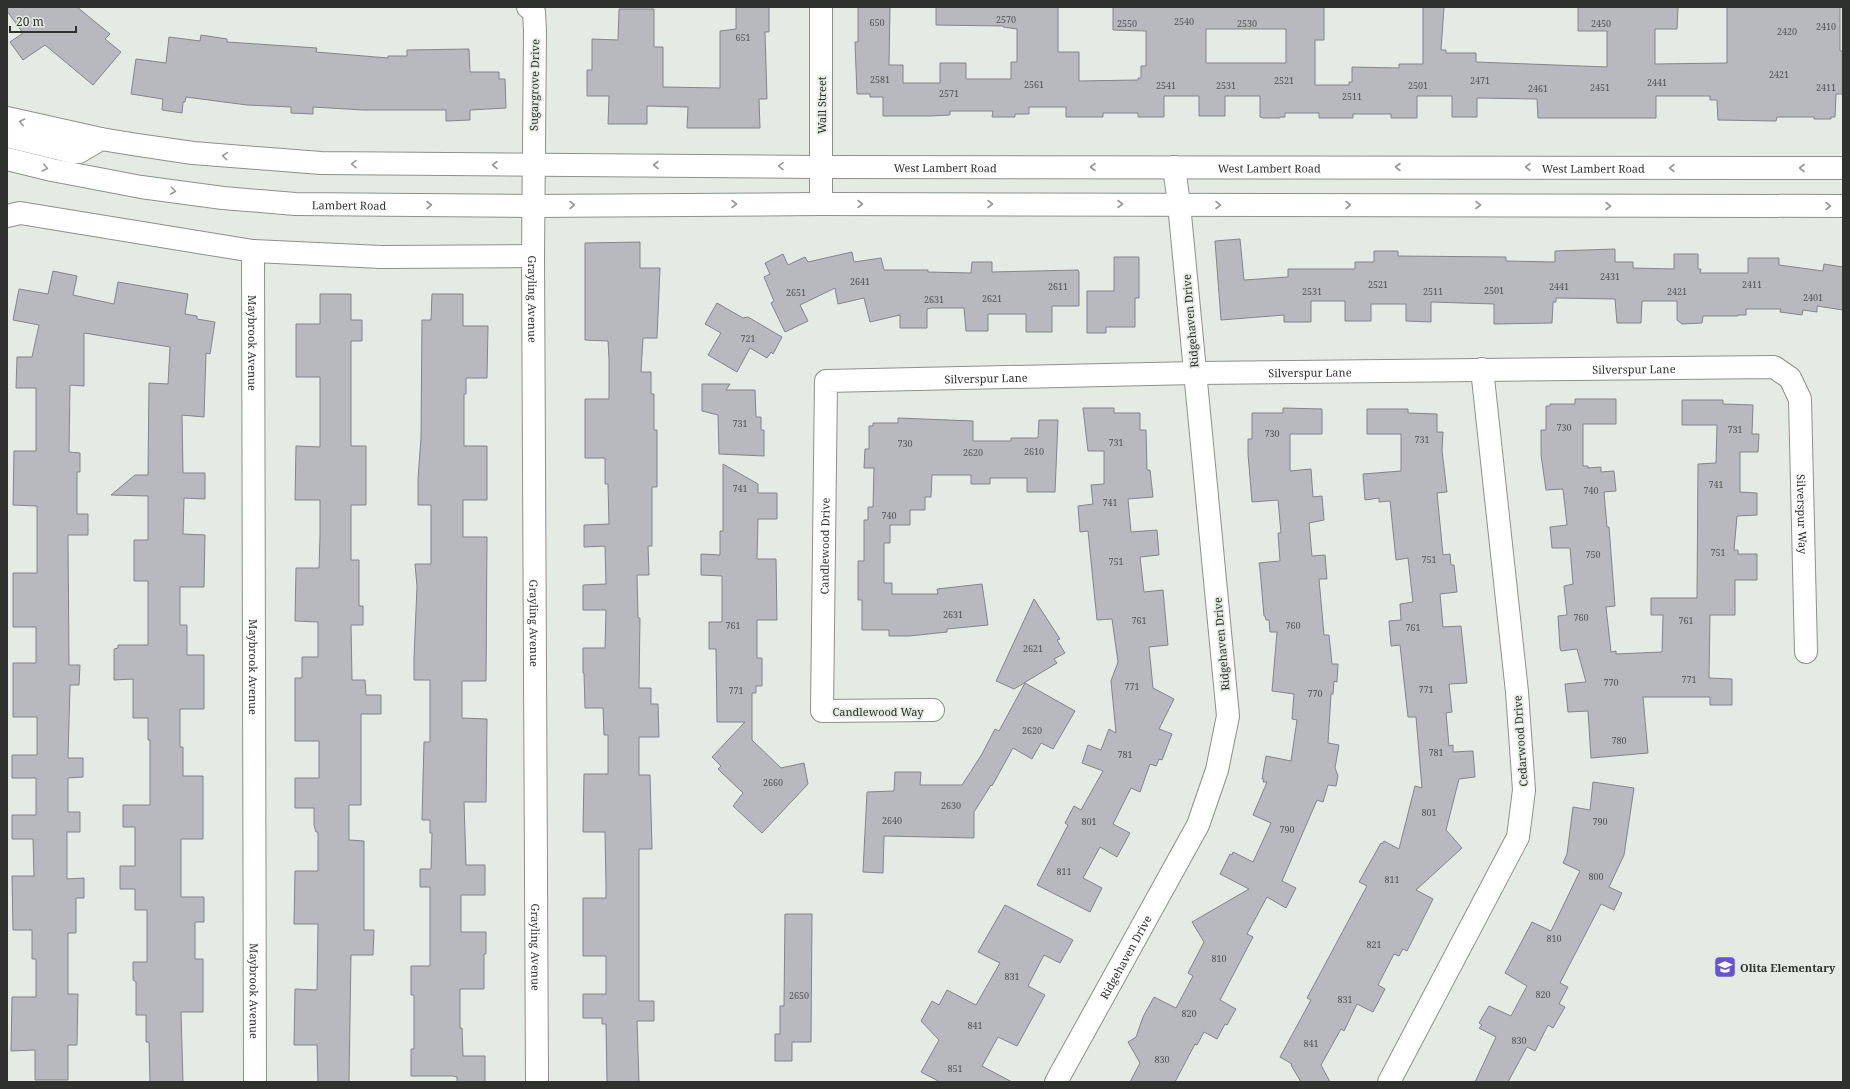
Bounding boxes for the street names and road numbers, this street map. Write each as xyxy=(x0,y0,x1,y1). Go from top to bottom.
street label: Sugargrove Drive xyxy=(526,39,542,131)
street label: Wall Street xyxy=(814,76,829,134)
street label: West Lambert Road xyxy=(894,160,997,175)
street label: West Lambert Road xyxy=(1218,160,1321,175)
street label: West Lambert Road xyxy=(1542,160,1645,175)
street label: Lambert Road xyxy=(312,197,387,212)
street label: Grayling Avenue xyxy=(525,255,541,343)
street label: Ridgehaven Drive xyxy=(1178,274,1202,368)
street label: Maybrook Avenue xyxy=(246,295,261,391)
street label: Silverspur Lane xyxy=(1592,361,1676,376)
street label: Silverspur Lane xyxy=(1268,364,1352,380)
street label: Silverspur Lane xyxy=(944,369,1028,386)
street label: Silverspur Way xyxy=(1794,474,1811,555)
street label: Candlewood Drive xyxy=(816,497,832,595)
street label: Grayling Avenue xyxy=(527,579,542,667)
street label: Ridgehaven Drive xyxy=(1209,597,1233,691)
street label: Maybrook Avenue xyxy=(246,619,262,715)
street label: Cedarwood Drive xyxy=(1509,695,1531,787)
street label: Candlewood Way xyxy=(833,704,924,719)
street label: Grayling Avenue xyxy=(529,903,544,991)
street label: Ridgehaven Drive xyxy=(1096,912,1154,1001)
street label: Maybrook Avenue xyxy=(247,943,262,1039)

